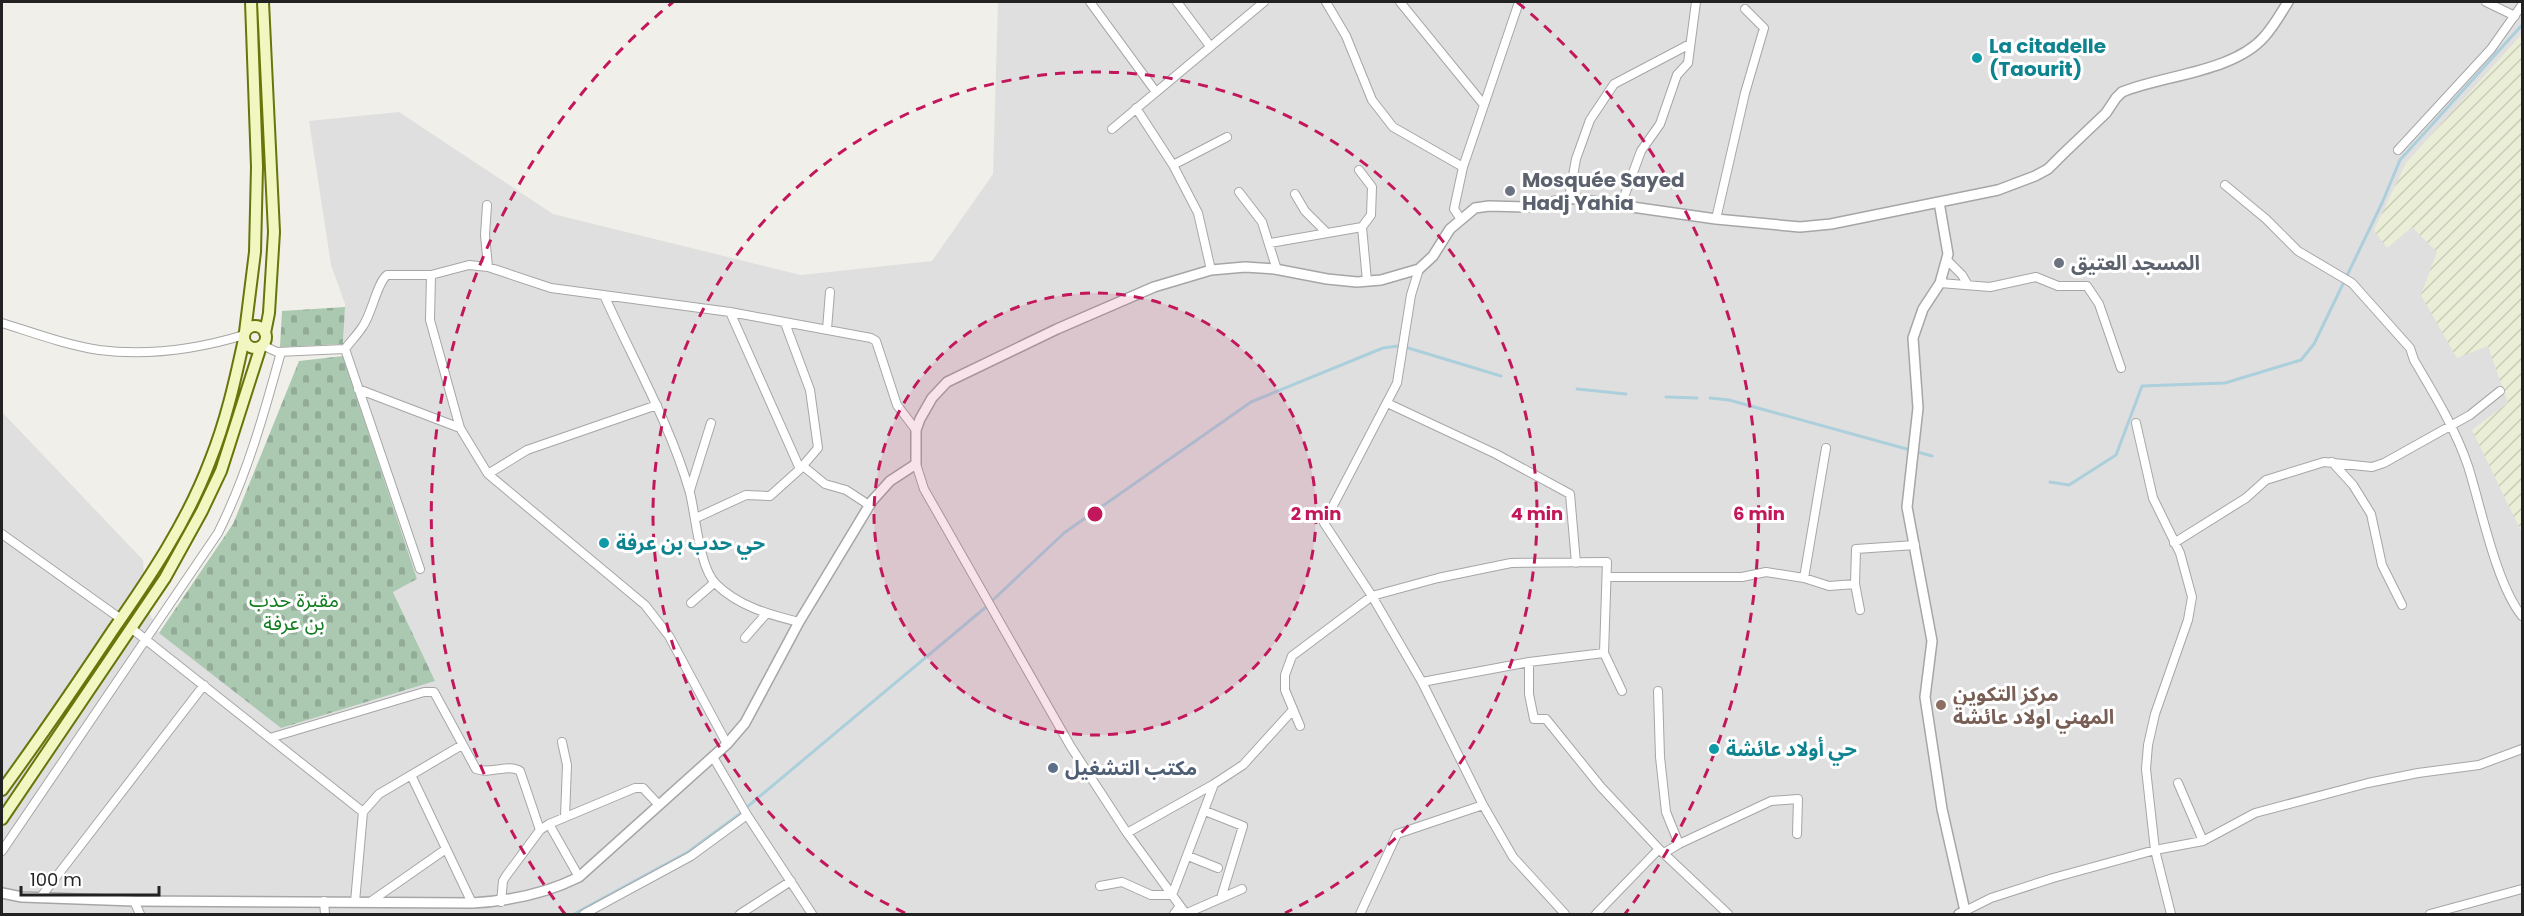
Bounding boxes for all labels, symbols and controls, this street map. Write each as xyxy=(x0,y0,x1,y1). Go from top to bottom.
place label: La citadelle (Taourit) xyxy=(1989,32,2106,83)
marker: La citadelle (Taourit) xyxy=(1970,51,1984,65)
place label: Mosquée Sayed Hadj Yahia xyxy=(1522,166,1685,217)
marker: Mosquée Sayed Hadj Yahia xyxy=(1503,184,1517,198)
place label: المسجد العتيق xyxy=(2071,249,2200,277)
marker: المسجد العتيق xyxy=(2052,256,2066,270)
text: 2 min xyxy=(1291,501,1341,526)
text: 4 min xyxy=(1511,501,1563,526)
text: 6 min xyxy=(1733,501,1785,526)
centre of rings xyxy=(1085,504,1105,524)
place label: حي حدب بن عرفة xyxy=(616,529,765,560)
marker: حي حدب بن عرفة xyxy=(597,536,611,550)
park label: مقبرة حدب بن عرفة xyxy=(249,586,339,637)
place label: مركز التكوين المهني اولاد عائشة xyxy=(1953,680,2114,734)
marker: مركز التكوين المهني اولاد عائشة xyxy=(1934,698,1948,712)
place label: حي أولاد عائشة xyxy=(1726,735,1857,766)
marker: حي أولاد عائشة xyxy=(1707,742,1721,756)
place label: مكتب التشغيل xyxy=(1065,754,1197,782)
marker: مكتب التشغيل xyxy=(1046,761,1060,775)
scale bar xyxy=(21,859,159,897)
text: 100 m xyxy=(30,867,82,892)

